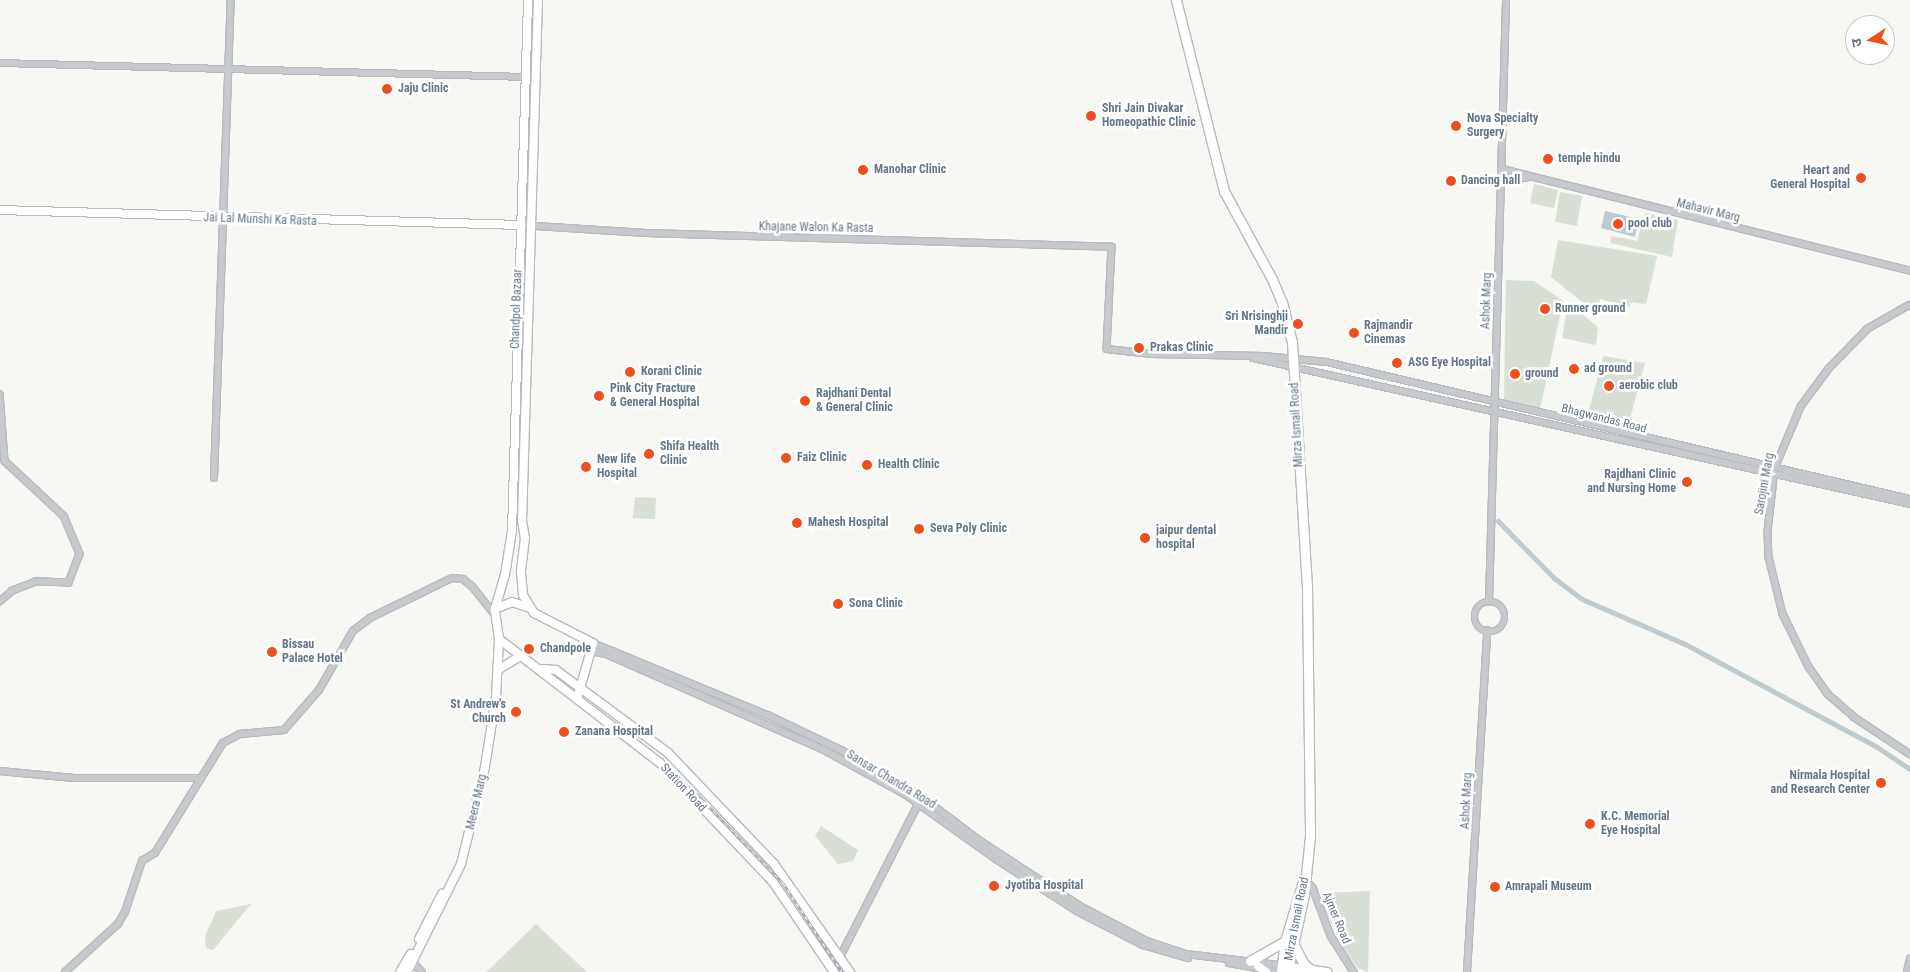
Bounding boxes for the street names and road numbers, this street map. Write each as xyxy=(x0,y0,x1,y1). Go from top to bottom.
street label: Mahavir Marg xyxy=(1675,196,1741,226)
street label: Jai Lal Munshi Ka Rasta xyxy=(203,211,317,229)
street label: Khajane Walon Ka Rasta xyxy=(759,220,873,236)
street label: Chandpol Bazaar xyxy=(508,269,526,349)
street label: Ashok Marg xyxy=(1479,272,1495,330)
street label: Mirza Ismail Road xyxy=(1288,382,1306,468)
street label: Bhagwandas Road xyxy=(1560,401,1648,437)
street label: Sarojini Marg xyxy=(1752,452,1778,516)
street label: Sansar Chandra Road xyxy=(844,748,938,812)
street label: Station Road xyxy=(657,761,709,815)
street label: Ashok Marg xyxy=(1458,772,1476,830)
street label: Meera Marg xyxy=(464,773,490,831)
street label: Mirza Ismail Road xyxy=(1282,876,1312,962)
street label: Ajmer Road xyxy=(1319,890,1353,946)

